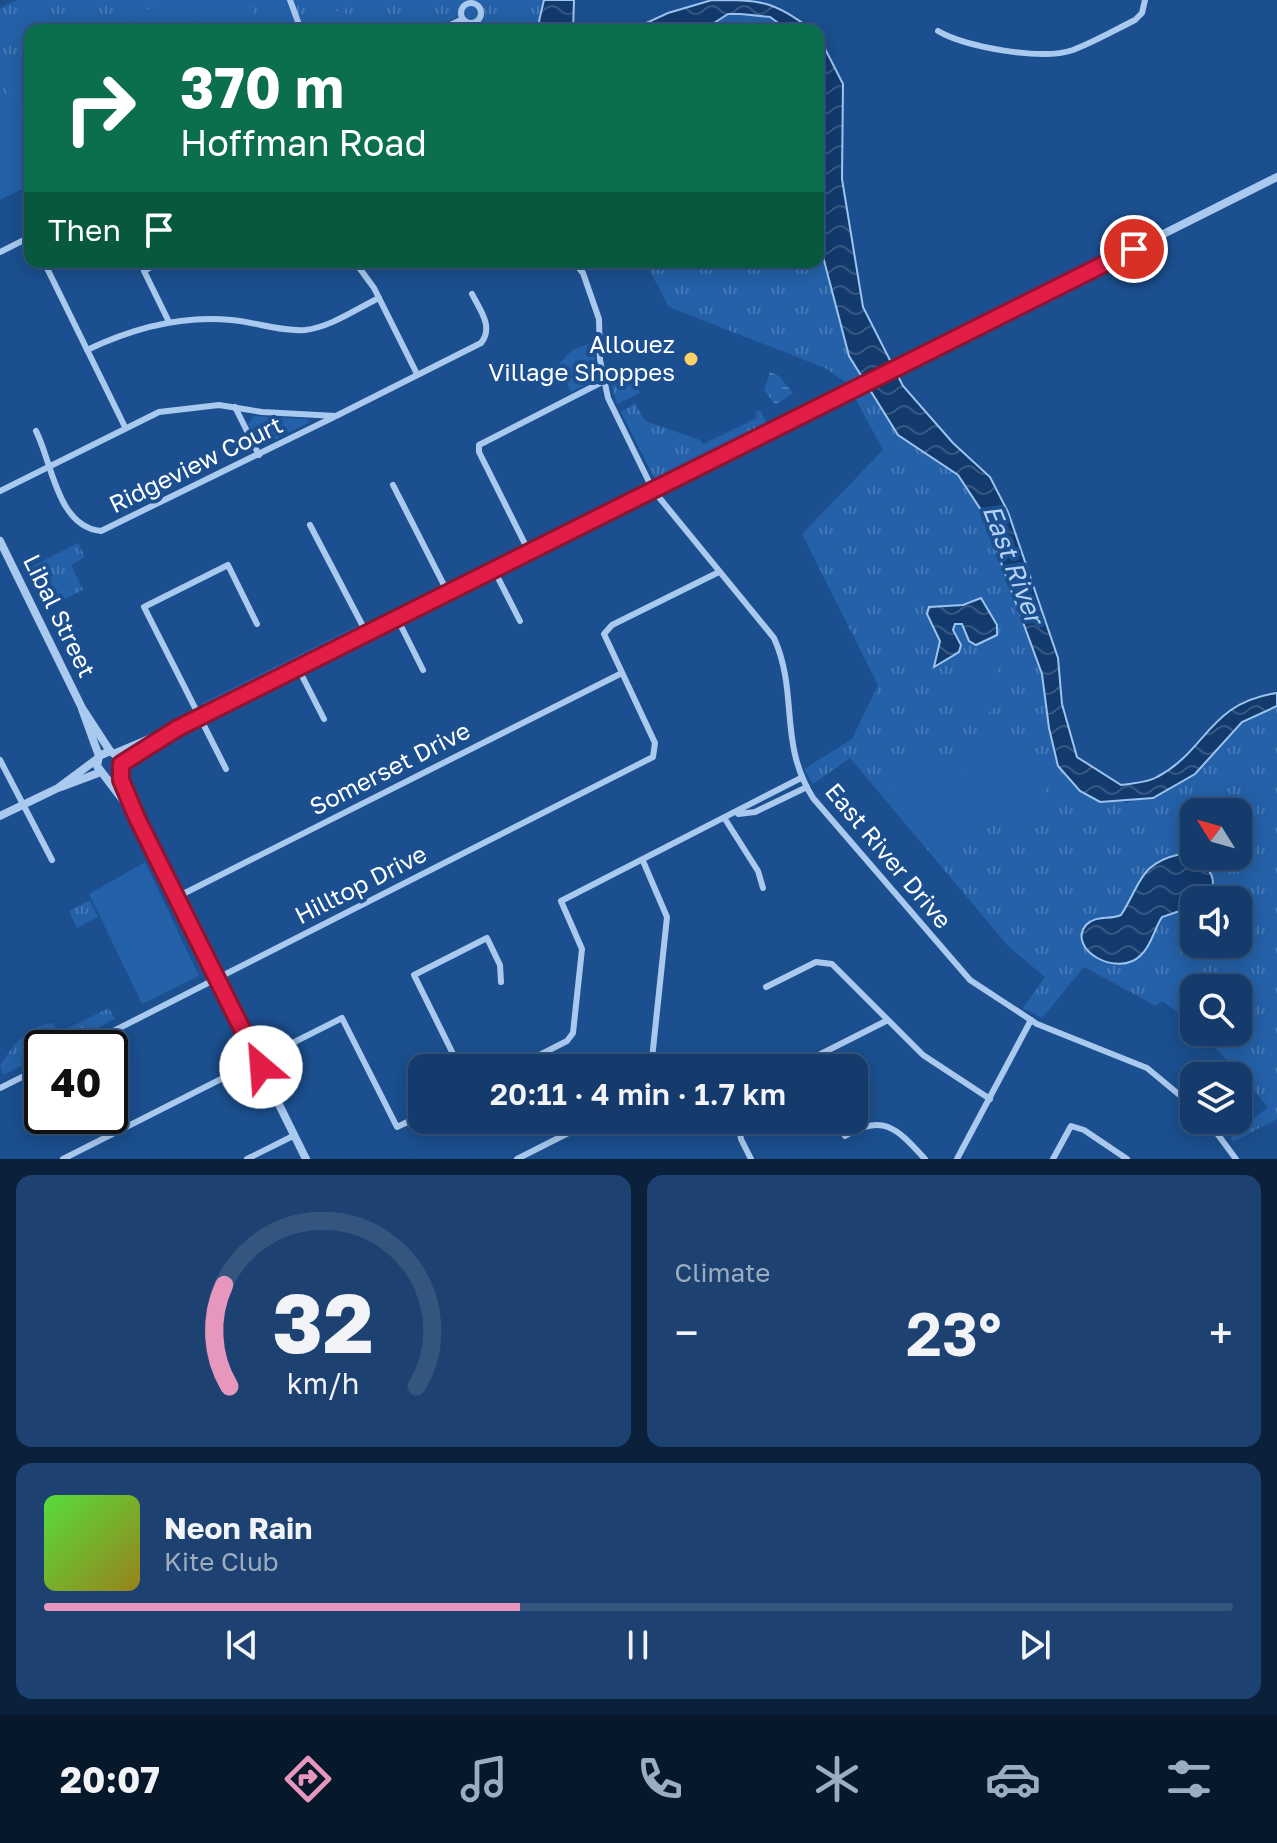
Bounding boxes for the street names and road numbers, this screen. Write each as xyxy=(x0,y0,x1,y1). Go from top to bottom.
street label: Ridgeview Court xyxy=(104,409,287,518)
street label: Libal Street xyxy=(18,549,103,682)
street label: Somerset Drive xyxy=(304,715,474,821)
street label: East River Drive xyxy=(820,776,958,934)
street label: Hilltop Drive xyxy=(290,838,431,929)

